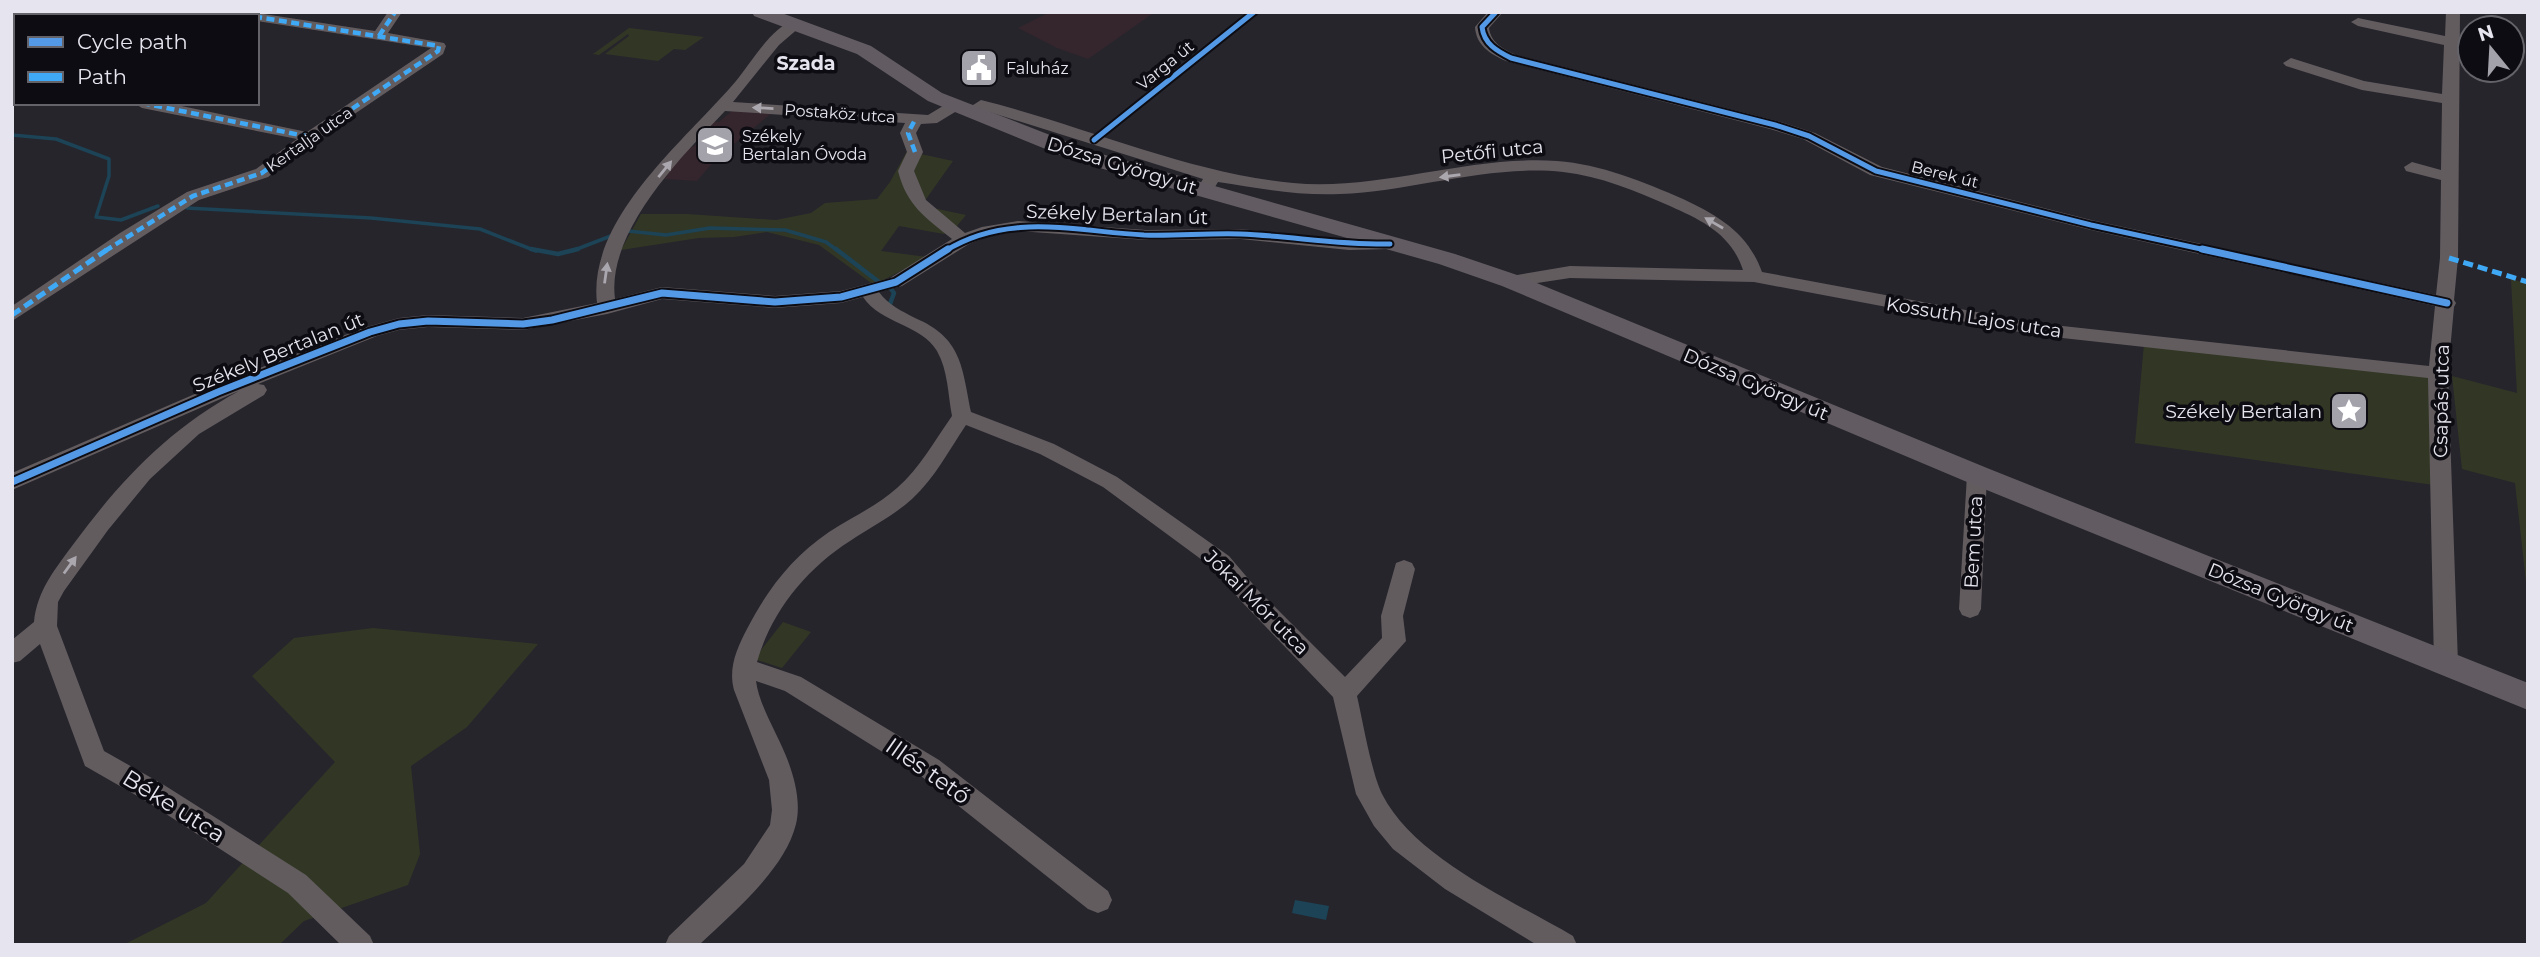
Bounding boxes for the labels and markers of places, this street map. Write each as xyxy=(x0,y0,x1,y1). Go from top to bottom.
public building icon: Faluház xyxy=(958,47,1000,89)
place label: Faluház xyxy=(1006,59,1069,78)
school or university icon: Székely Bertalan Óvoda xyxy=(694,124,736,166)
place label: Székely Bertalan Óvoda xyxy=(742,127,867,164)
place icon: Székely Bertalan xyxy=(2328,390,2370,432)
place label: Székely Bertalan xyxy=(2165,400,2322,423)

